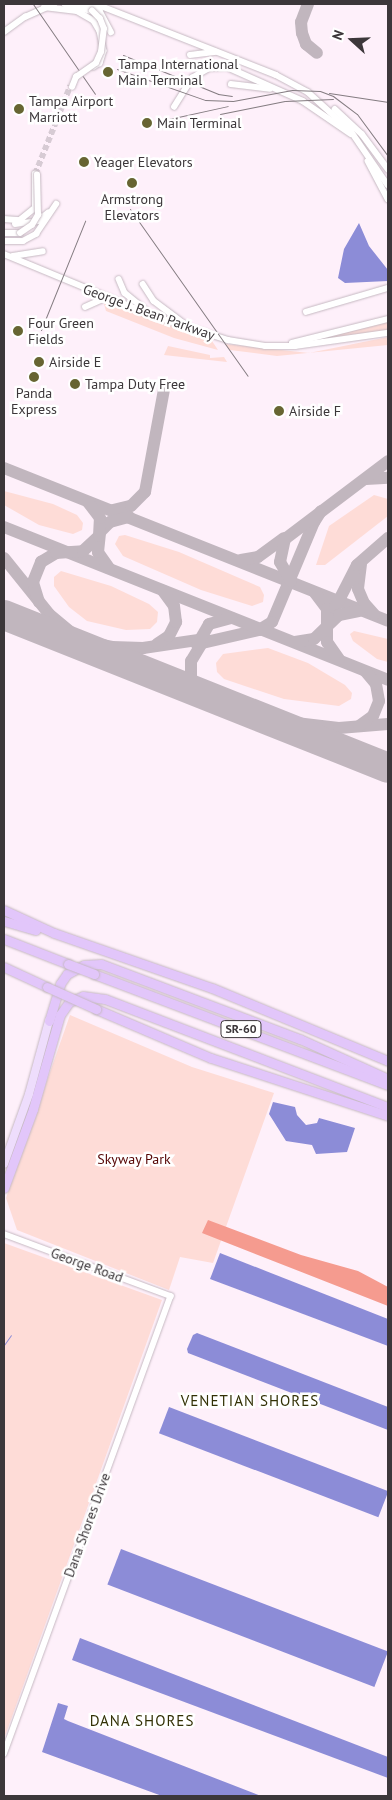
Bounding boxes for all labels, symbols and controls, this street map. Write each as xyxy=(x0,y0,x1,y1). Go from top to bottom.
north arrow xyxy=(327,15,377,65)
text: N xyxy=(328,27,348,42)
place label: Tampa International Main Terminal xyxy=(118,56,238,88)
marker: Tampa International Main Terminal xyxy=(102,66,114,78)
place label: Tampa Airport Marriott xyxy=(29,93,114,125)
marker: Tampa Airport Marriott xyxy=(13,103,25,115)
place label: Main Terminal xyxy=(157,115,242,131)
marker: Main Terminal xyxy=(141,117,153,129)
place label: Yeager Elevators xyxy=(94,154,193,170)
marker: Yeager Elevators xyxy=(78,156,90,168)
marker: Armstrong Elevators xyxy=(126,177,138,189)
place label: Armstrong Elevators xyxy=(101,191,163,223)
street label: George J. Bean Parkway xyxy=(80,280,218,344)
place label: Four Green Fields xyxy=(28,315,94,348)
marker: Four Green Fields xyxy=(12,325,24,337)
place label: Airside E xyxy=(49,354,101,370)
marker: Airside E xyxy=(33,356,45,368)
marker: Panda Express xyxy=(28,371,40,383)
place label: Tampa Duty Free xyxy=(85,376,186,392)
marker: Tampa Duty Free xyxy=(69,378,81,390)
place label: Panda Express xyxy=(11,385,57,418)
place label: Airside F xyxy=(289,403,341,419)
marker: Airside F xyxy=(273,405,285,417)
road number: SR-60 xyxy=(220,1020,262,1038)
park label: Skyway Park xyxy=(97,1151,171,1167)
street label: George Road xyxy=(49,1244,125,1286)
district label: VENETIAN SHORES xyxy=(179,1392,321,1410)
street label: Dana Shores Drive xyxy=(60,1470,114,1580)
district label: DANA SHORES xyxy=(88,1712,196,1730)

